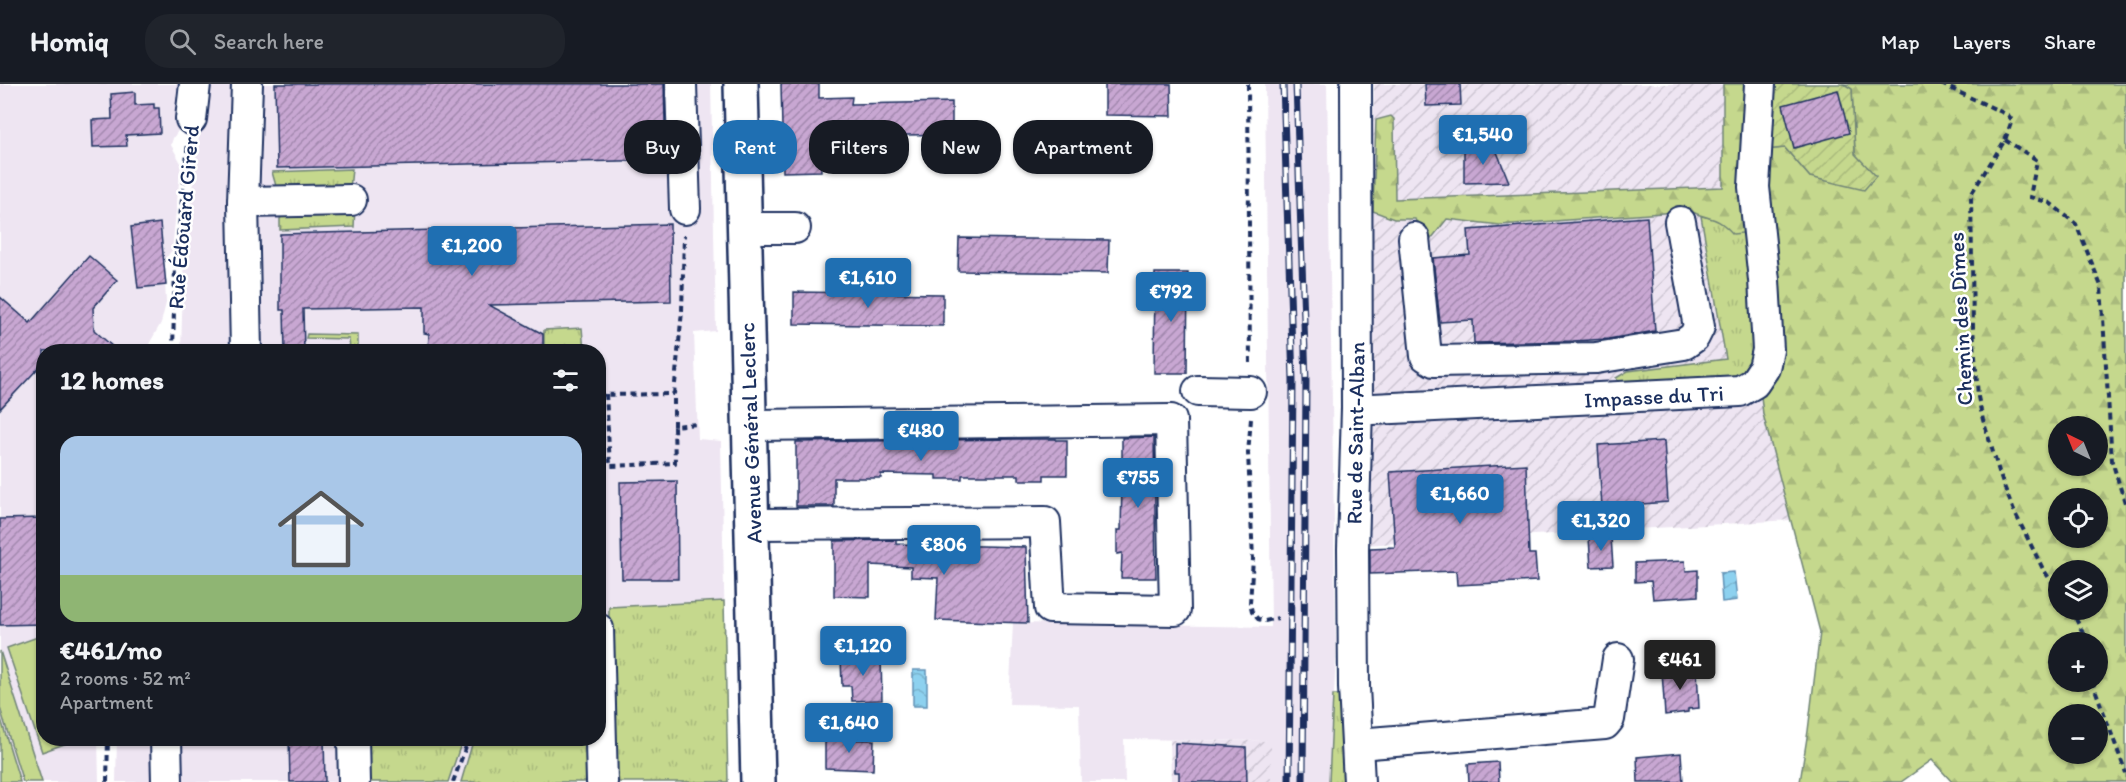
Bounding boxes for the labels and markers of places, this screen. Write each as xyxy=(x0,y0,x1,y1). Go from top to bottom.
pin: €1,540 xyxy=(1434,115,1532,166)
pin: €1,200 xyxy=(423,226,521,277)
pin: €1,610 xyxy=(819,258,917,309)
pin: €792 xyxy=(1135,272,1207,323)
pin: €480 xyxy=(885,411,957,462)
pin: €755 xyxy=(1102,458,1174,509)
pin: €1,660 xyxy=(1411,474,1509,525)
pin: €1,320 xyxy=(1552,501,1650,552)
pin: €806 xyxy=(908,525,980,576)
pin: €1,120 xyxy=(814,626,912,677)
pin: €461 xyxy=(1644,640,1716,691)
pin: €1,640 xyxy=(800,703,898,754)

